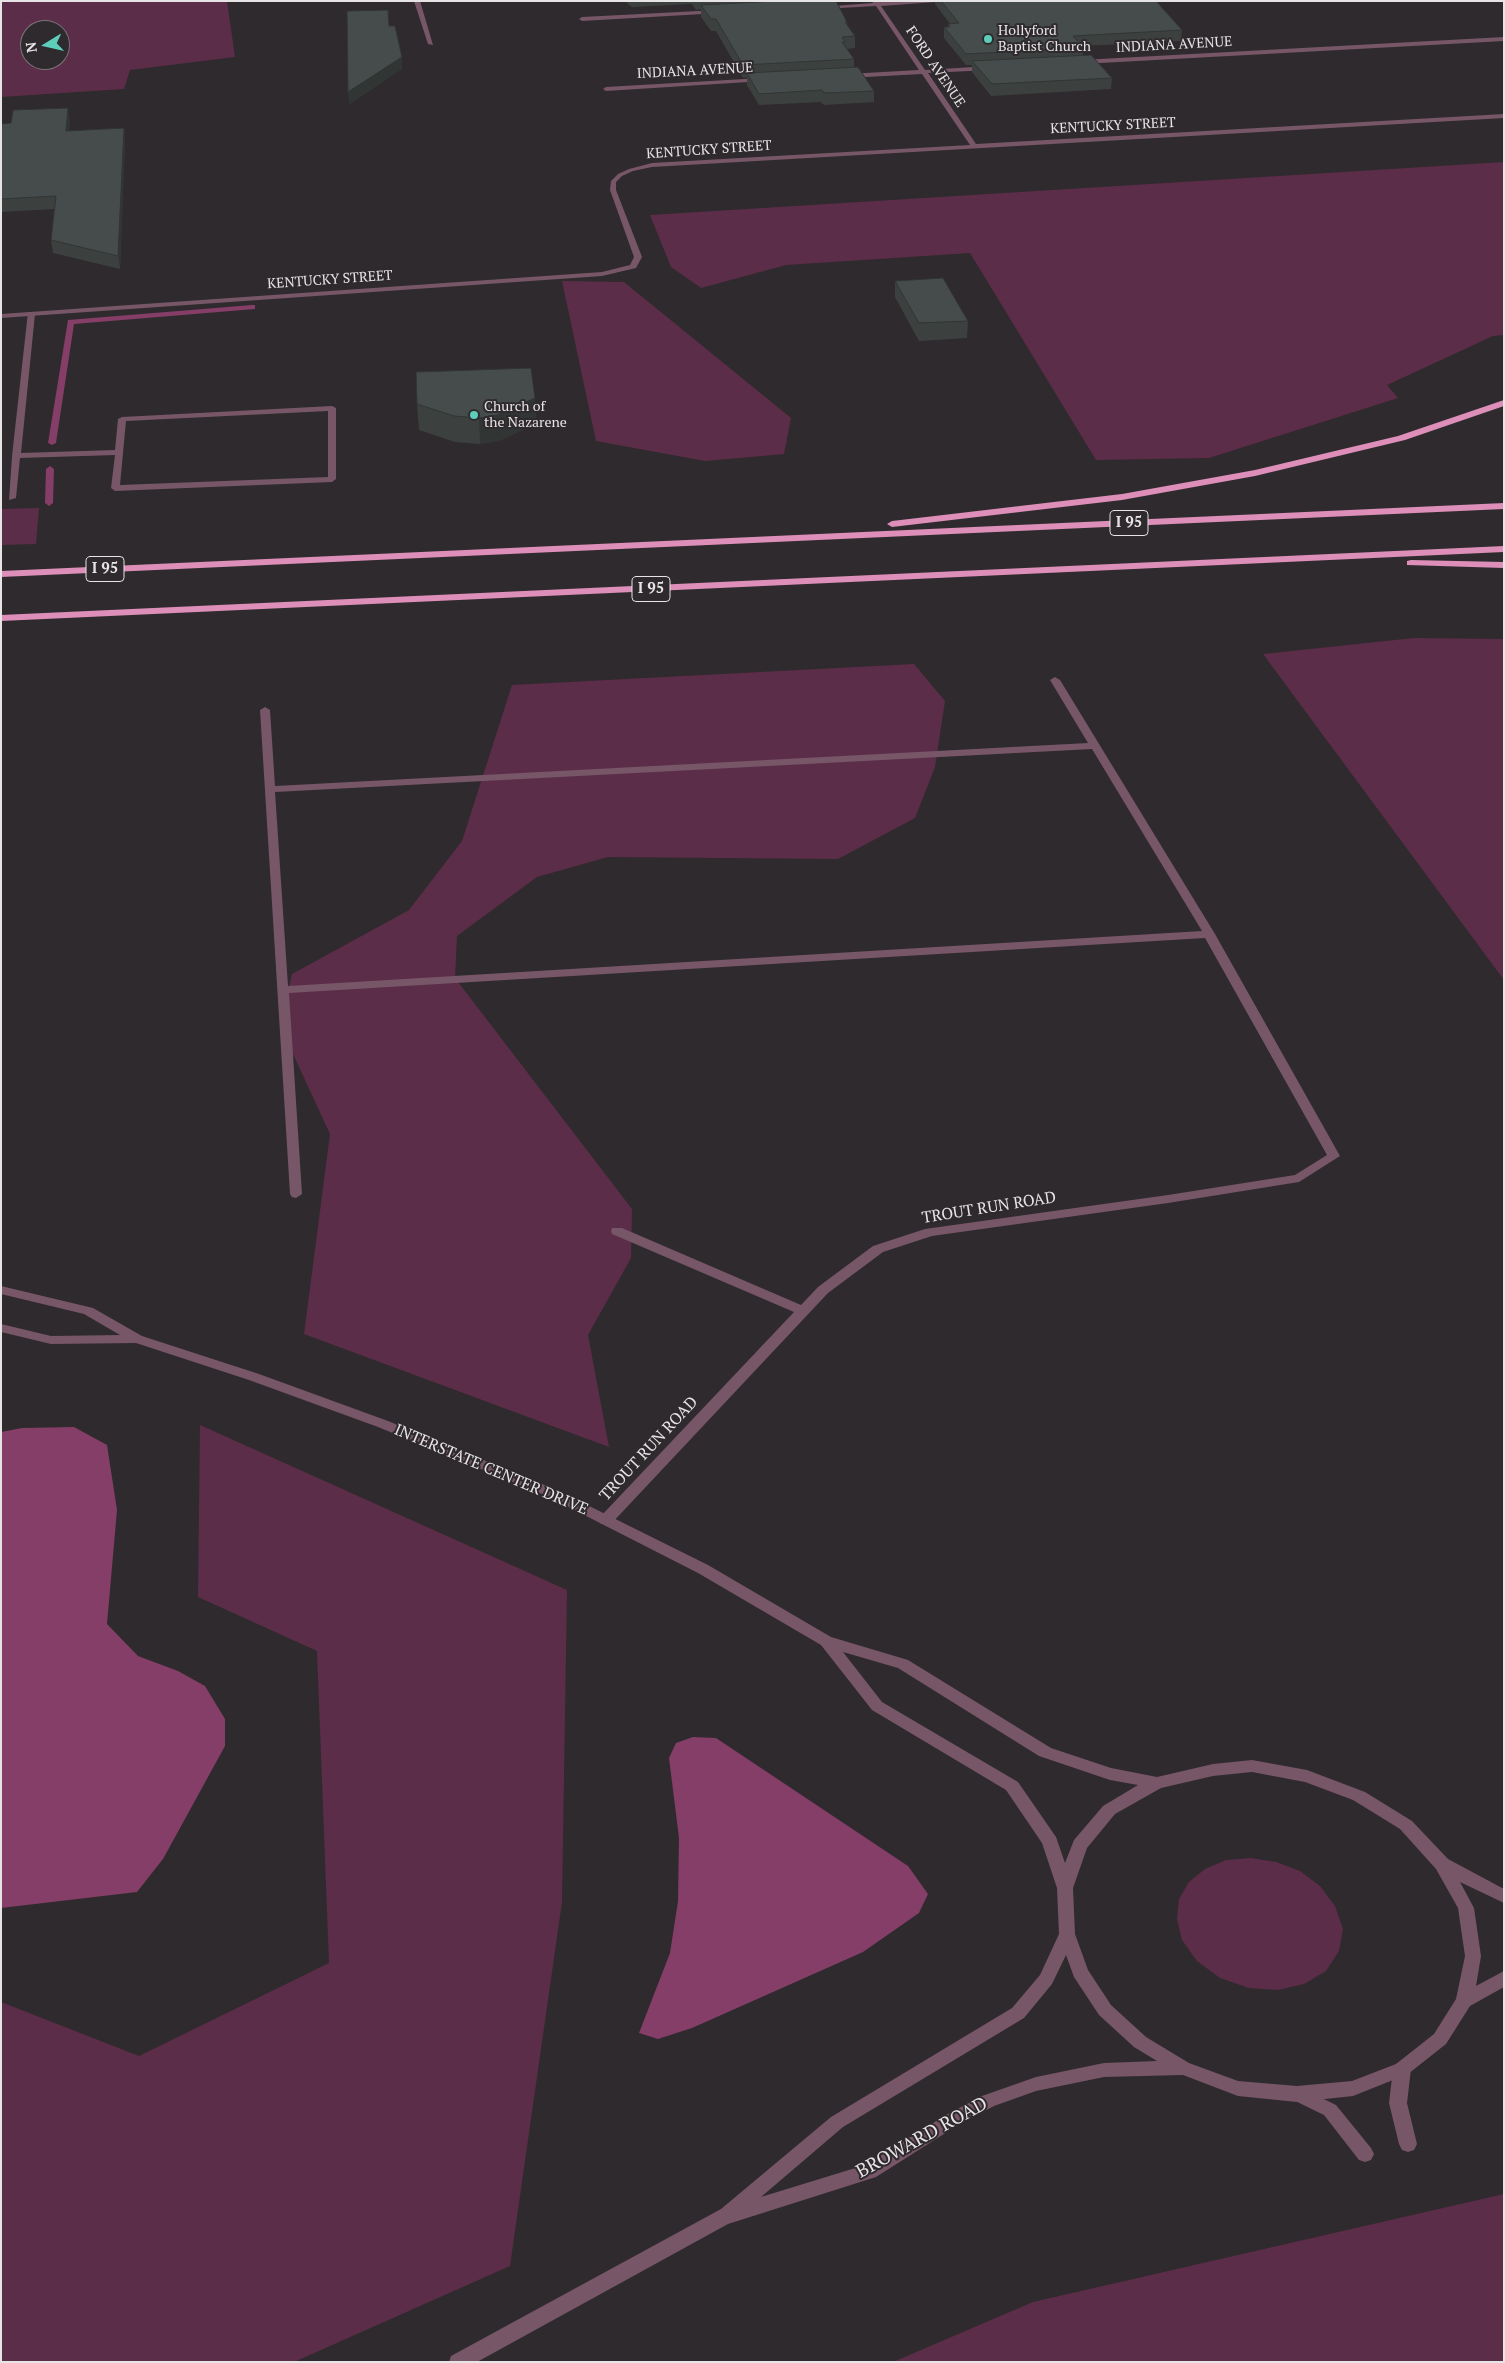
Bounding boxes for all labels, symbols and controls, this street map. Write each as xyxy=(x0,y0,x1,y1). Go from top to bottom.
north arrow xyxy=(20,20,70,70)
street label: FORD AVENUE xyxy=(902,23,968,111)
place label: Hollyford Baptist Church xyxy=(998,23,1091,56)
marker: Hollyford Baptist Church xyxy=(982,33,994,45)
street label: INDIANA AVENUE xyxy=(1115,34,1233,56)
text: N xyxy=(20,41,41,54)
street label: INDIANA AVENUE xyxy=(636,60,754,82)
street label: KENTUCKY STREET xyxy=(1050,114,1176,138)
street label: KENTUCKY STREET xyxy=(646,137,772,163)
street label: KENTUCKY STREET xyxy=(267,267,393,293)
place label: Church of the Nazarene xyxy=(484,399,567,432)
marker: Church of the Nazarene xyxy=(468,409,480,421)
road number: I 95 xyxy=(1110,510,1148,536)
road number: I 95 xyxy=(86,556,124,582)
road number: I 95 xyxy=(632,576,670,602)
street label: TROUT RUN ROAD xyxy=(921,1188,1057,1228)
street label: TROUT RUN ROAD xyxy=(596,1393,702,1505)
street label: INTERSTATE CENTER DRIVE xyxy=(391,1420,591,1520)
street label: BROWARD ROAD xyxy=(852,2092,992,2184)

